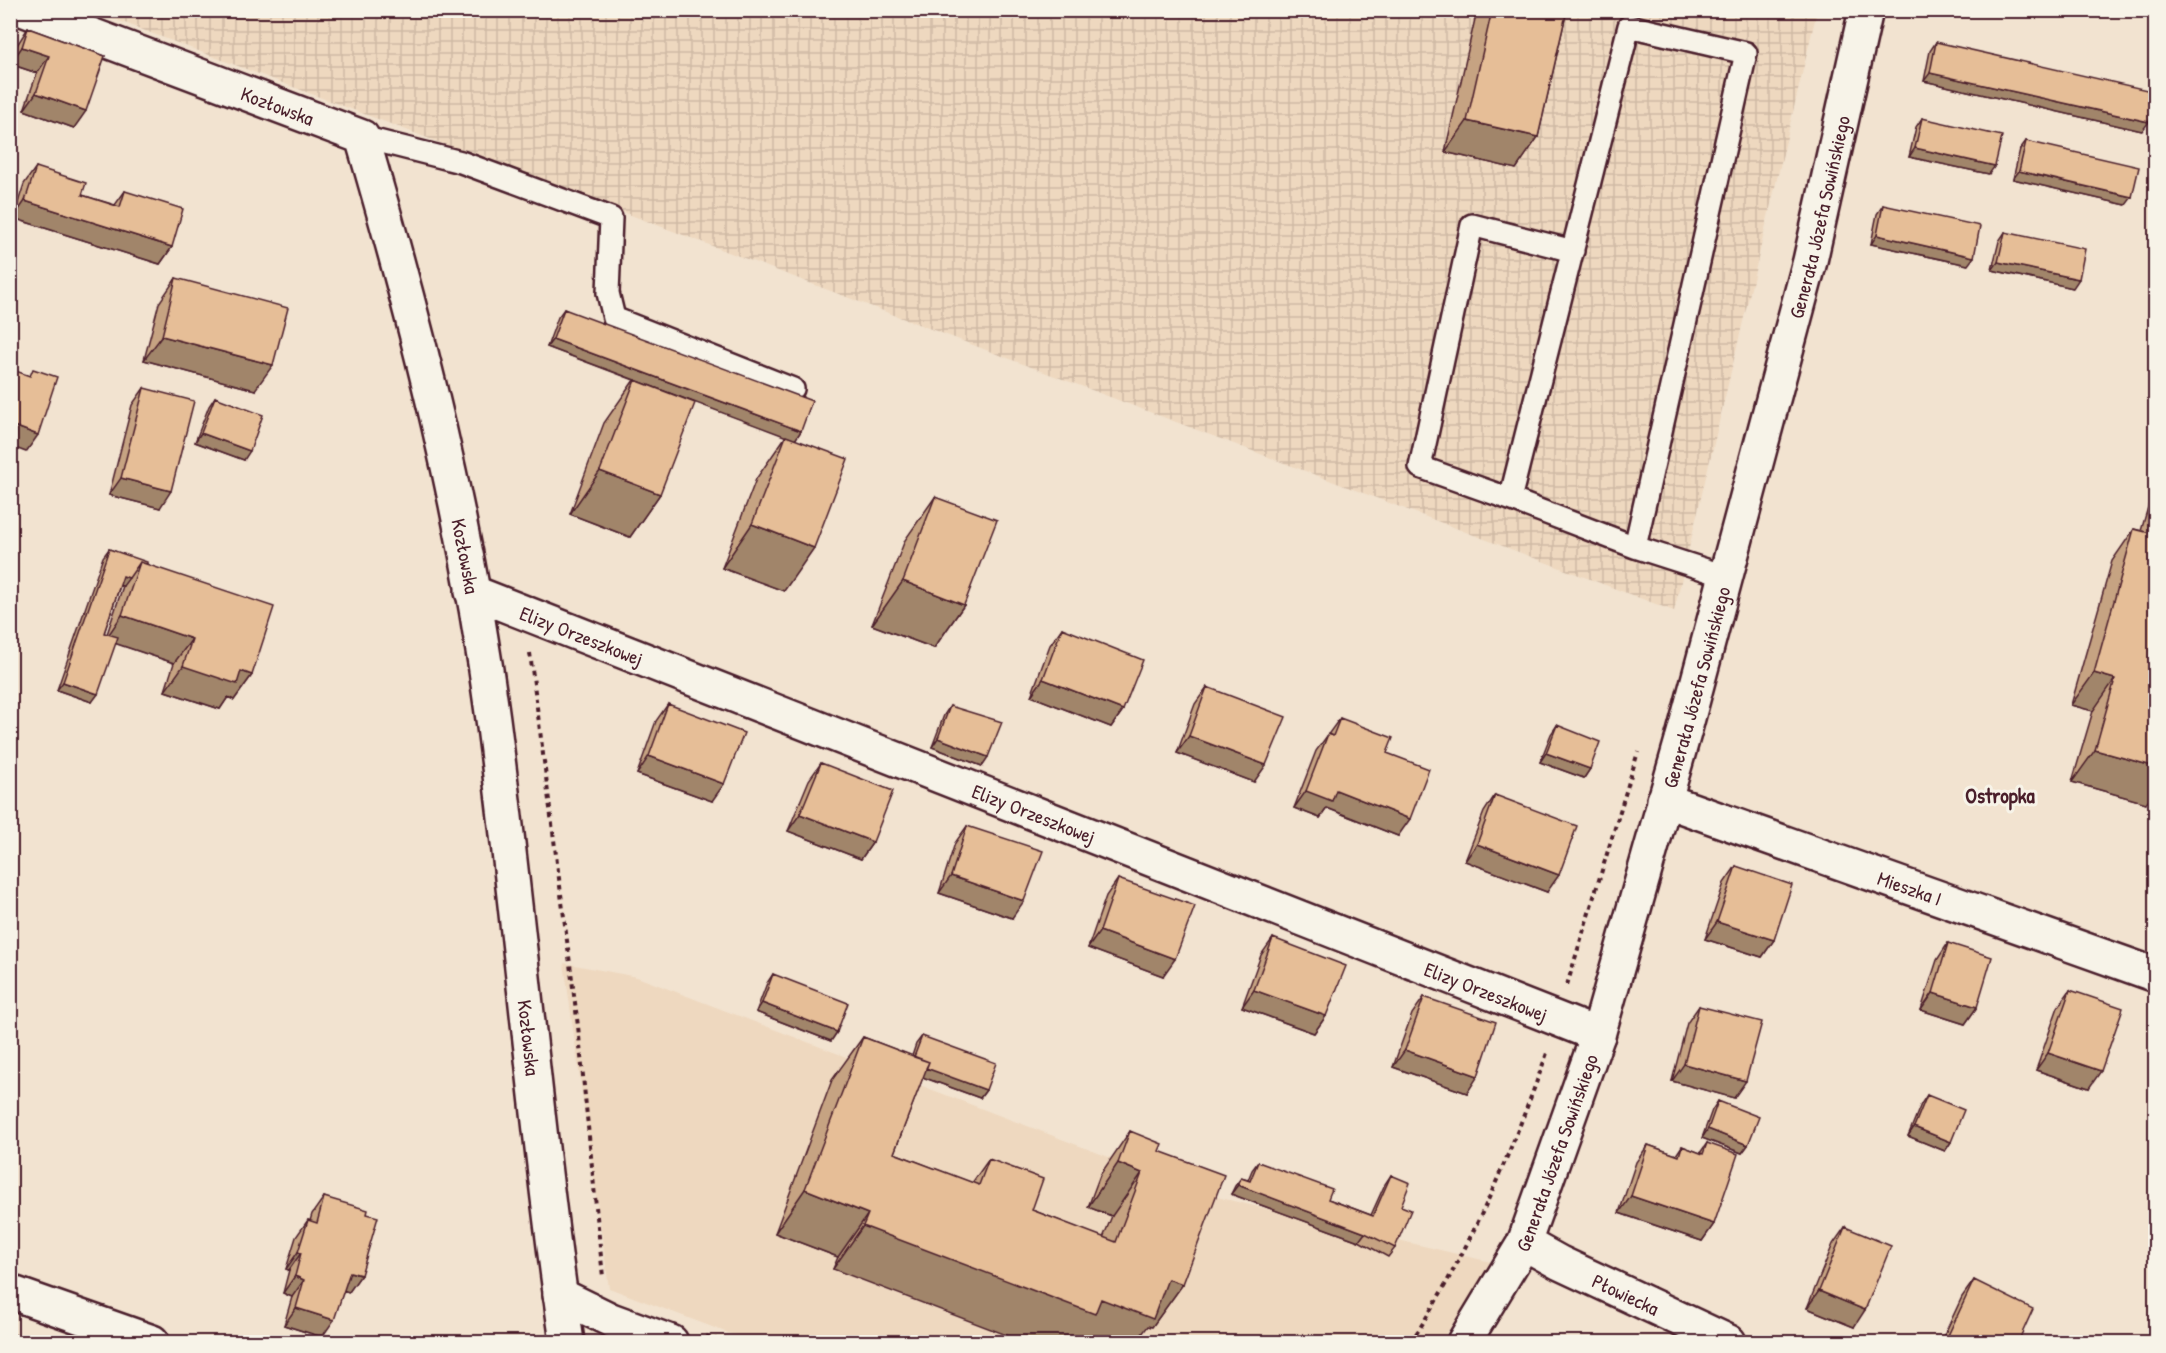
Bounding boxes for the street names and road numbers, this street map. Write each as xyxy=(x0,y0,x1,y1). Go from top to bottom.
street label: Kozłowska xyxy=(237,79,318,131)
street label: Generała Józefa Sowińskiego xyxy=(1782,113,1856,321)
street label: Kozłowska xyxy=(446,516,487,596)
street label: Generała Józefa Sowińskiego xyxy=(1656,584,1736,791)
street label: Elizy Orzeszkowej xyxy=(516,599,647,672)
street label: Elizy Orzeszkowej xyxy=(969,777,1100,850)
street label: Mieszka I xyxy=(1874,864,1946,911)
street label: Elizy Orzeszkowej xyxy=(1421,955,1552,1027)
street label: Kozłowska xyxy=(512,998,547,1077)
street label: Generała Józefa Sowińskiego xyxy=(1509,1050,1604,1256)
street label: Płowiecka xyxy=(1588,1267,1664,1321)

